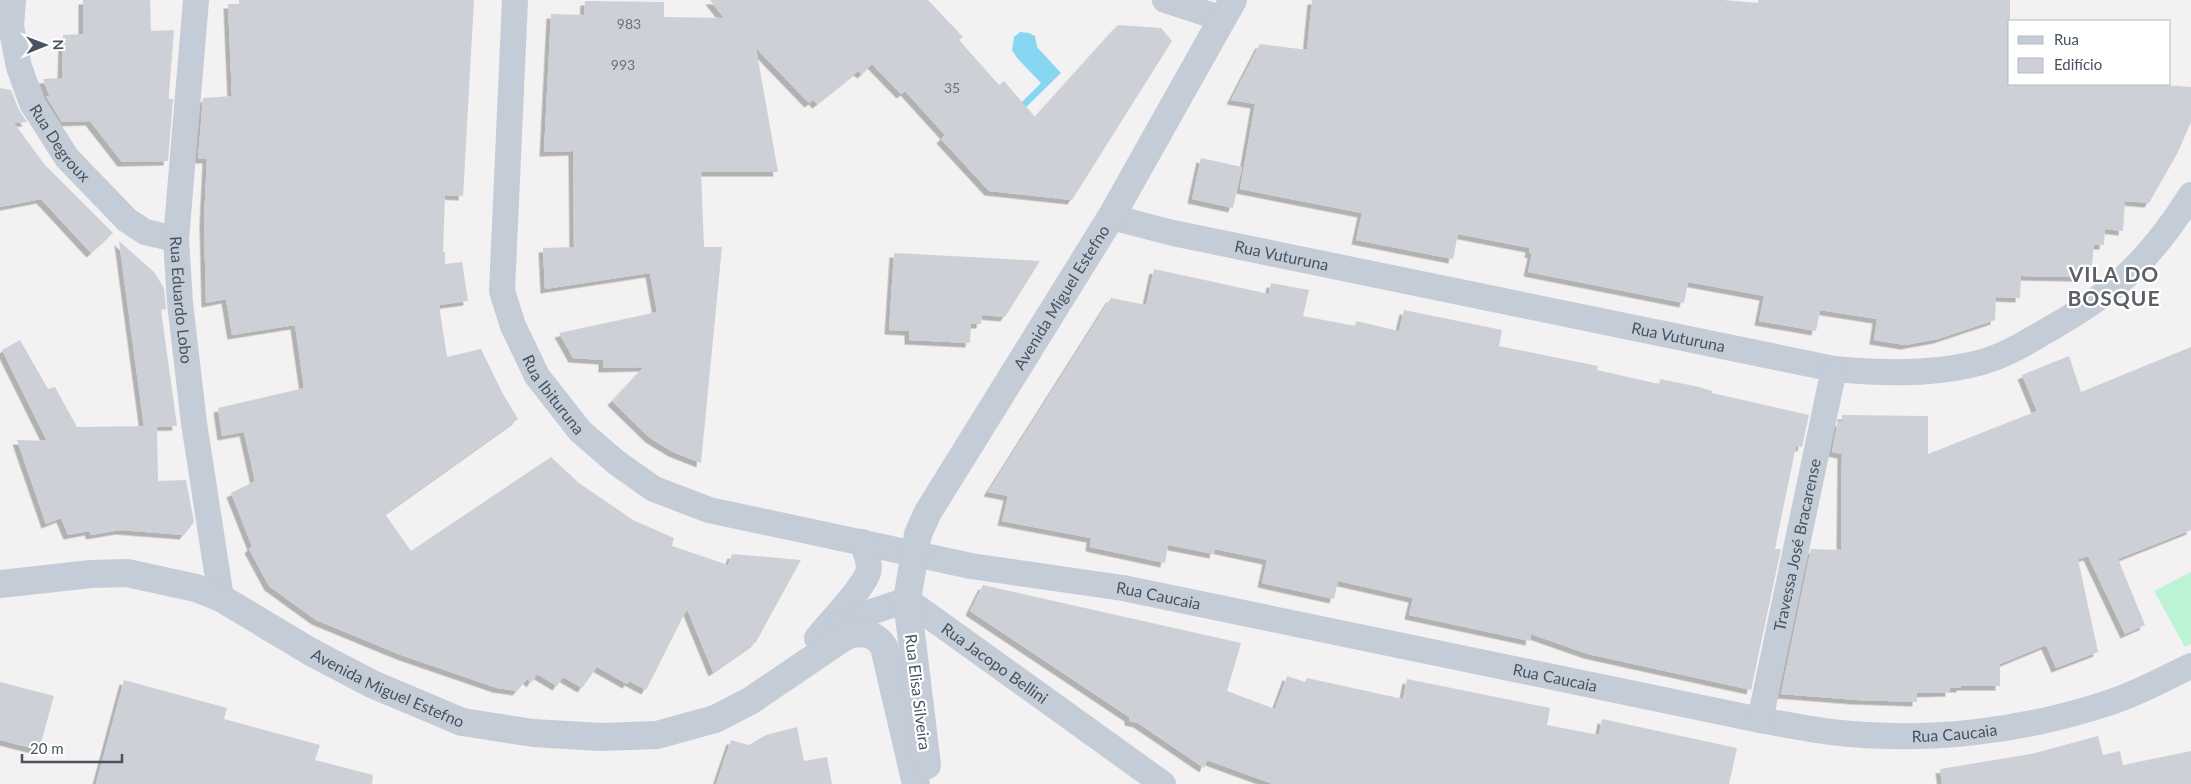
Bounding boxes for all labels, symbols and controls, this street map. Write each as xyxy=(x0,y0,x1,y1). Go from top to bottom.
house number: 983 xyxy=(617,15,641,32)
north arrow xyxy=(20,20,70,70)
legend xyxy=(2008,20,2171,85)
text: Rua xyxy=(2054,30,2079,48)
text: N xyxy=(50,39,67,50)
text: Edifício xyxy=(2054,55,2102,73)
house number: 993 xyxy=(611,56,635,73)
house number: 35 xyxy=(944,79,960,96)
street label: Rua Degroux xyxy=(26,100,95,185)
street label: Avenida Miguel Estefno xyxy=(1009,221,1113,373)
street label: Rua Eduardo Lobo xyxy=(167,236,197,365)
street label: Rua Vuturuna xyxy=(1233,236,1330,274)
district label: VILA DO BOSQUE xyxy=(2068,261,2160,310)
street label: Rua Vuturuna xyxy=(1630,318,1727,355)
street label: Rua Ibituruna xyxy=(519,351,589,438)
street label: Travessa José Bracarense xyxy=(1769,457,1824,633)
street label: Rua Caucaia xyxy=(1115,577,1202,613)
street label: Rua Jacopo Bellini xyxy=(938,618,1052,707)
street label: Rua Elisa Silveira xyxy=(902,633,935,751)
street label: Avenida Miguel Estefno xyxy=(308,644,467,731)
street label: Rua Caucaia xyxy=(1511,659,1599,695)
street label: Rua Caucaia xyxy=(1911,719,1998,745)
scale bar xyxy=(22,732,122,764)
text: 20 m xyxy=(30,739,64,757)

